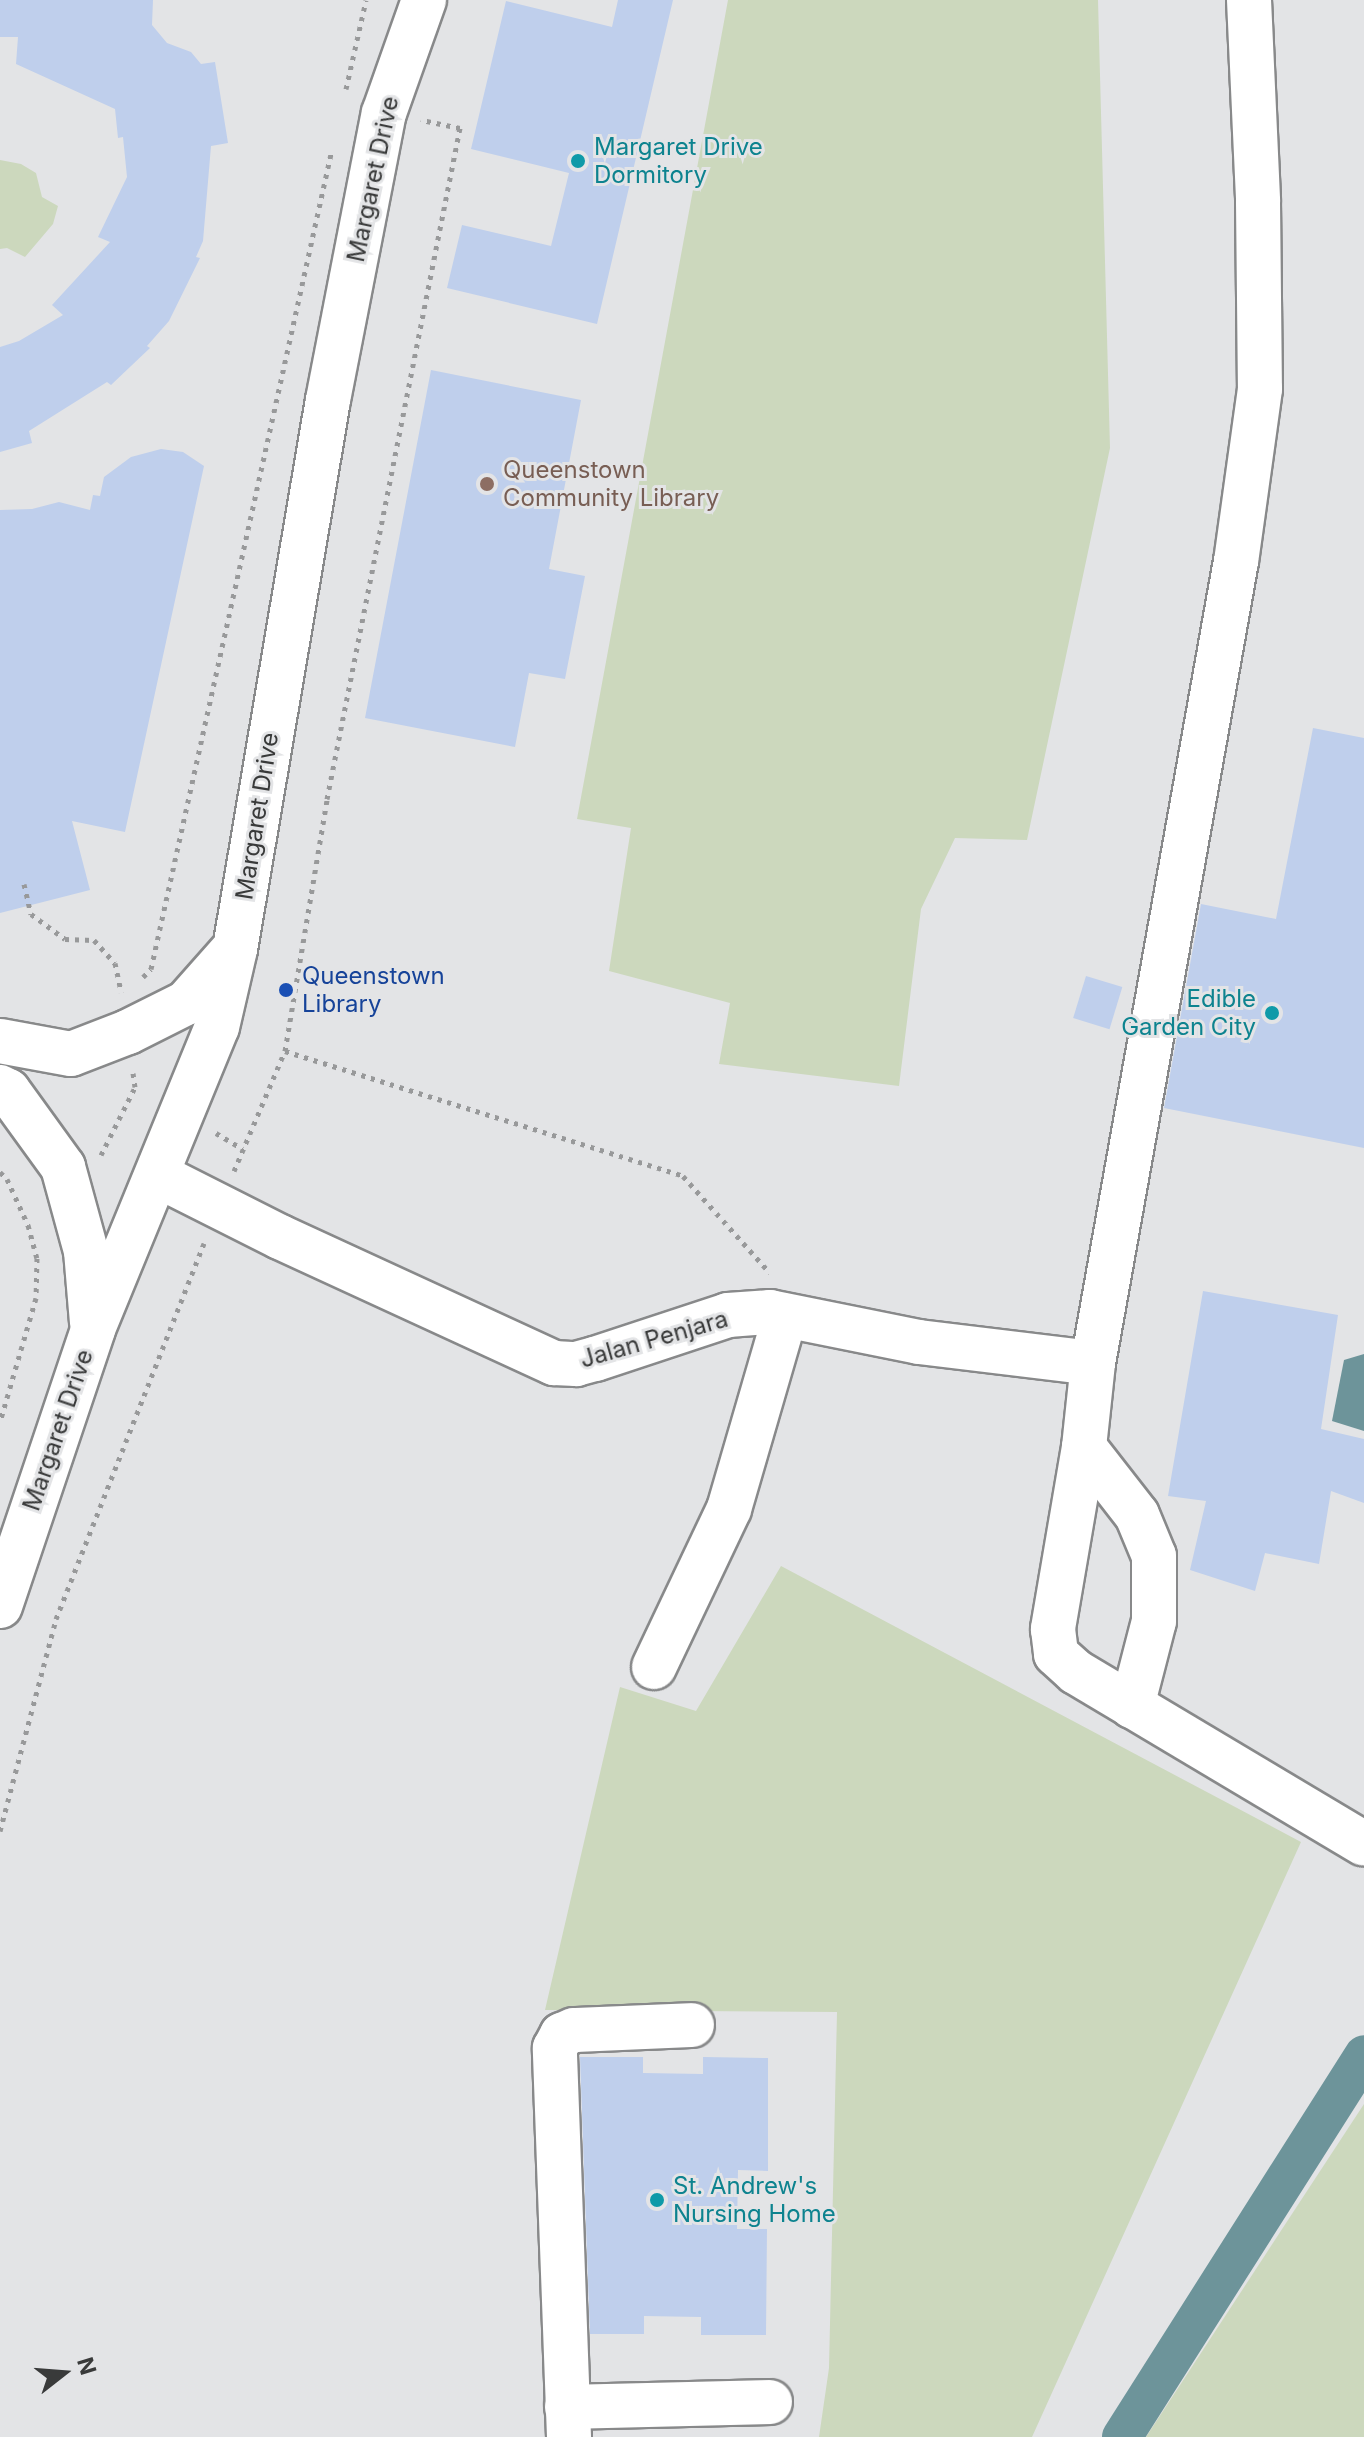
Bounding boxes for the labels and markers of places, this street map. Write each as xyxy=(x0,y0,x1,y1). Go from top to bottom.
place label: Margaret Drive Dormitory xyxy=(594,133,763,189)
marker: Margaret Drive Dormitory xyxy=(569,152,587,170)
place label: Queenstown Community Library xyxy=(503,456,719,512)
marker: Queenstown Community Library xyxy=(478,475,496,493)
place label: Queenstown Library xyxy=(302,962,445,1018)
marker: Queenstown Library xyxy=(277,981,295,999)
place label: Edible Garden City xyxy=(1121,985,1256,1041)
marker: Edible Garden City xyxy=(1263,1004,1281,1022)
place label: St. Andrew's Nursing Home xyxy=(673,2172,836,2228)
marker: St. Andrew's Nursing Home xyxy=(648,2191,666,2209)

